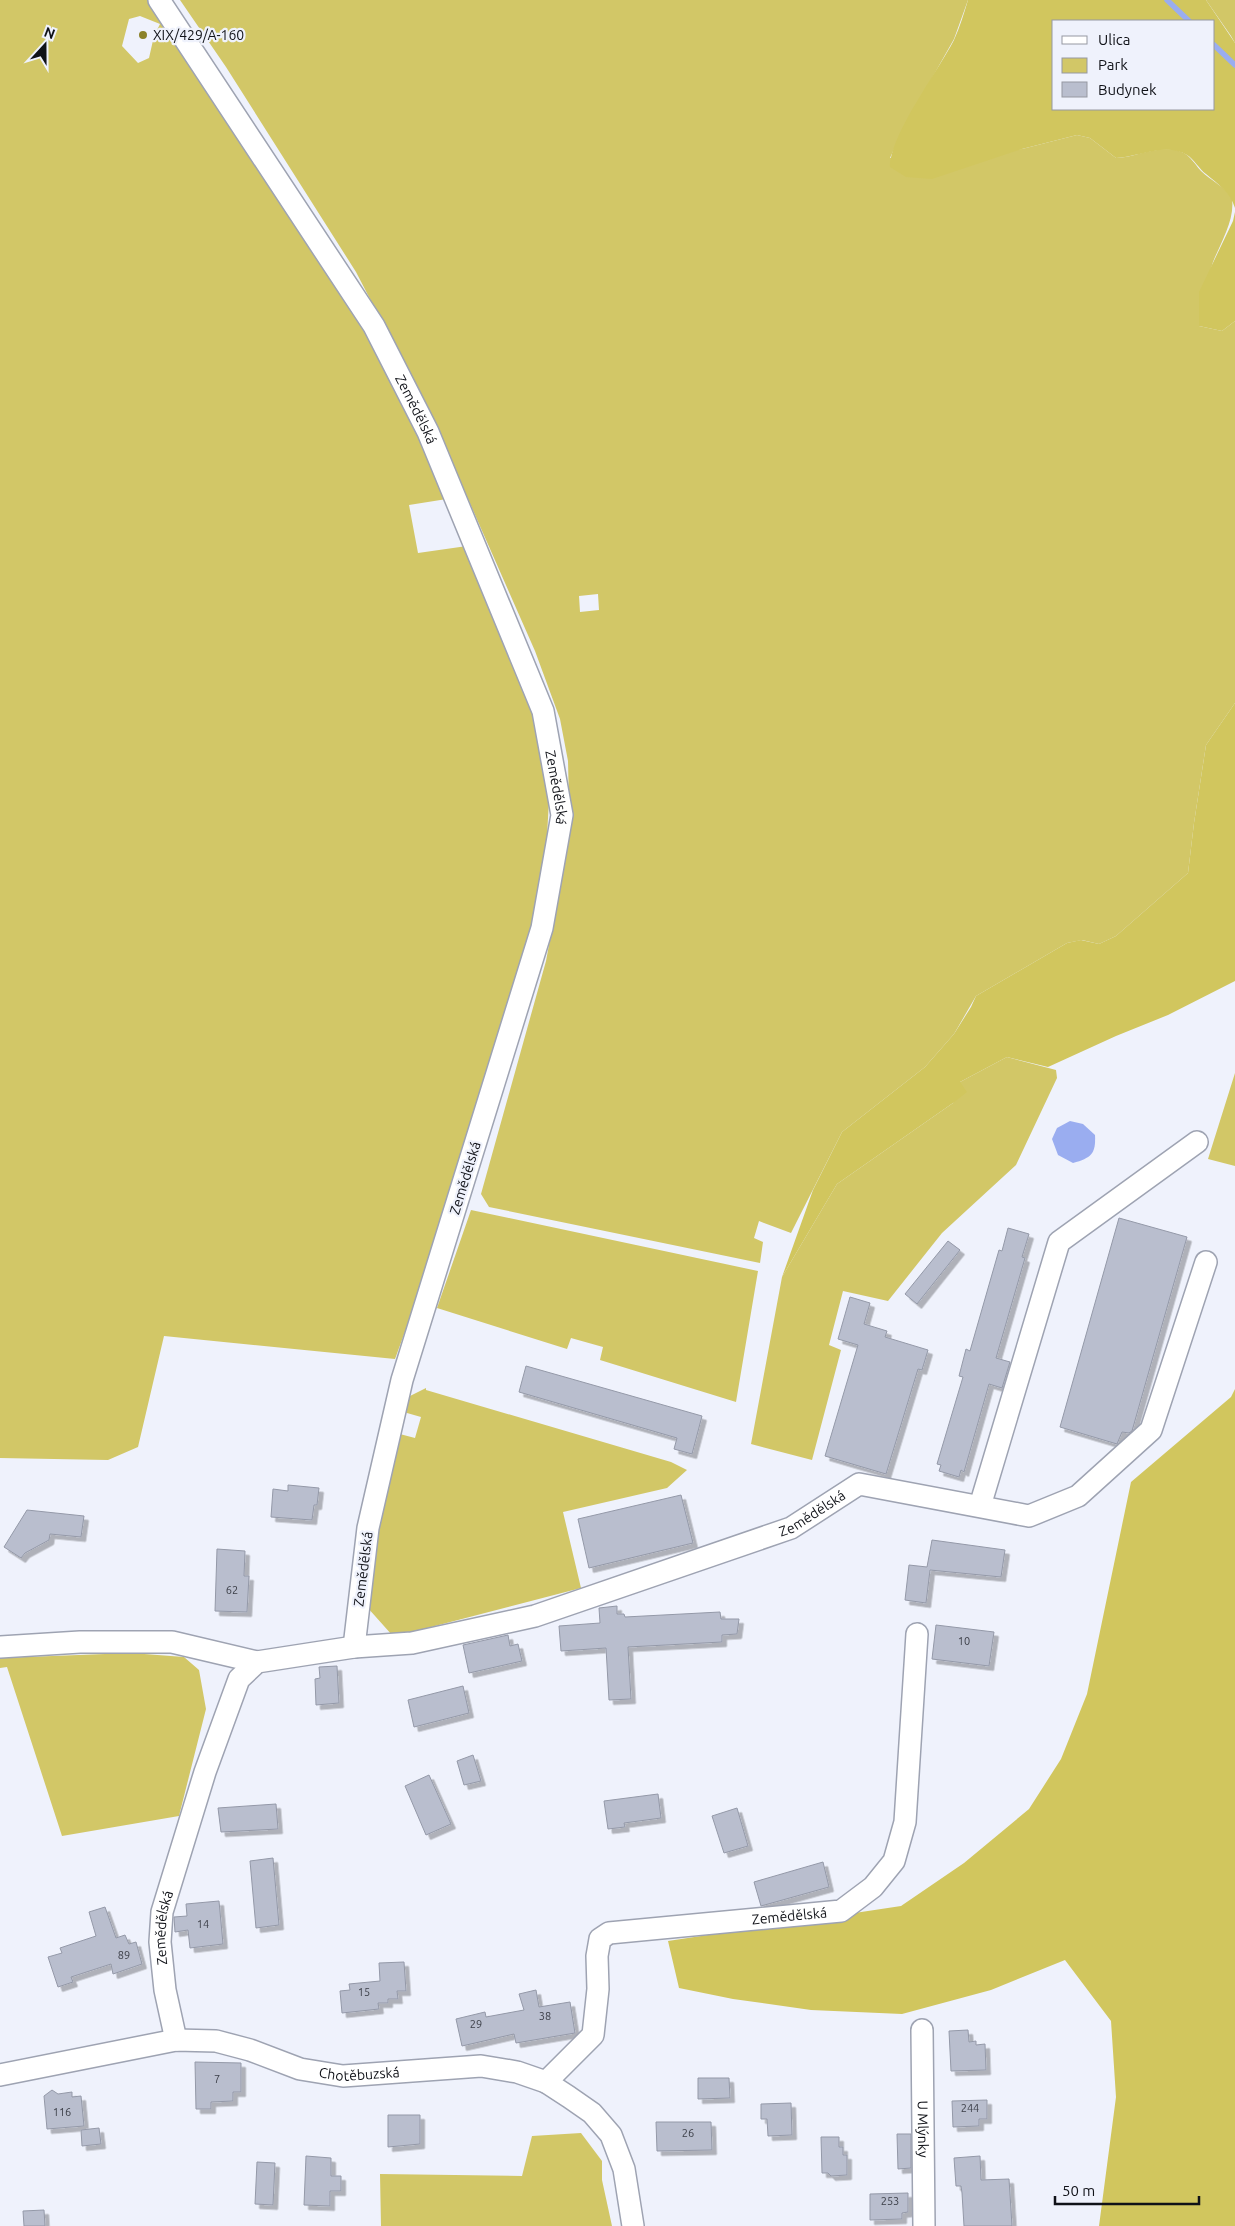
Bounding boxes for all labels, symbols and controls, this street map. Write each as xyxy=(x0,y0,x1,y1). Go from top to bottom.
north arrow xyxy=(20,20,70,70)
legend xyxy=(1052,20,1215,110)
text: N xyxy=(42,24,57,42)
place label: XIX/429/A-160 xyxy=(153,27,244,43)
marker: XIX/429/A-160 xyxy=(137,29,149,41)
text: Ulica xyxy=(1098,31,1130,48)
text: Park xyxy=(1098,56,1128,73)
text: Budynek xyxy=(1098,81,1157,98)
street label: Zemědělská xyxy=(392,372,440,446)
street label: Zemědělská xyxy=(542,749,570,826)
street label: Zemědělská xyxy=(446,1140,484,1216)
street label: Zemědělská xyxy=(777,1487,848,1540)
street label: Zemědělská xyxy=(350,1531,376,1607)
house number: 62 xyxy=(226,1584,238,1596)
house number: 10 xyxy=(958,1635,970,1647)
street label: Zemědělská xyxy=(152,1888,176,1966)
street label: Zemědělská xyxy=(751,1904,828,1927)
house number: 14 xyxy=(197,1918,209,1930)
house number: 89 xyxy=(118,1949,130,1961)
house number: 15 xyxy=(358,1986,370,1998)
house number: 38 xyxy=(539,2010,551,2022)
house number: 29 xyxy=(470,2018,482,2030)
street label: Chotěbuzská xyxy=(318,2064,400,2084)
house number: 7 xyxy=(214,2073,220,2085)
street label: U Mlýnky xyxy=(915,2100,931,2158)
house number: 244 xyxy=(961,2102,979,2114)
house number: 116 xyxy=(53,2106,71,2118)
house number: 26 xyxy=(682,2127,694,2139)
scale bar xyxy=(1055,2174,1199,2206)
text: 50 m xyxy=(1062,2182,1095,2199)
house number: 253 xyxy=(881,2195,899,2207)

